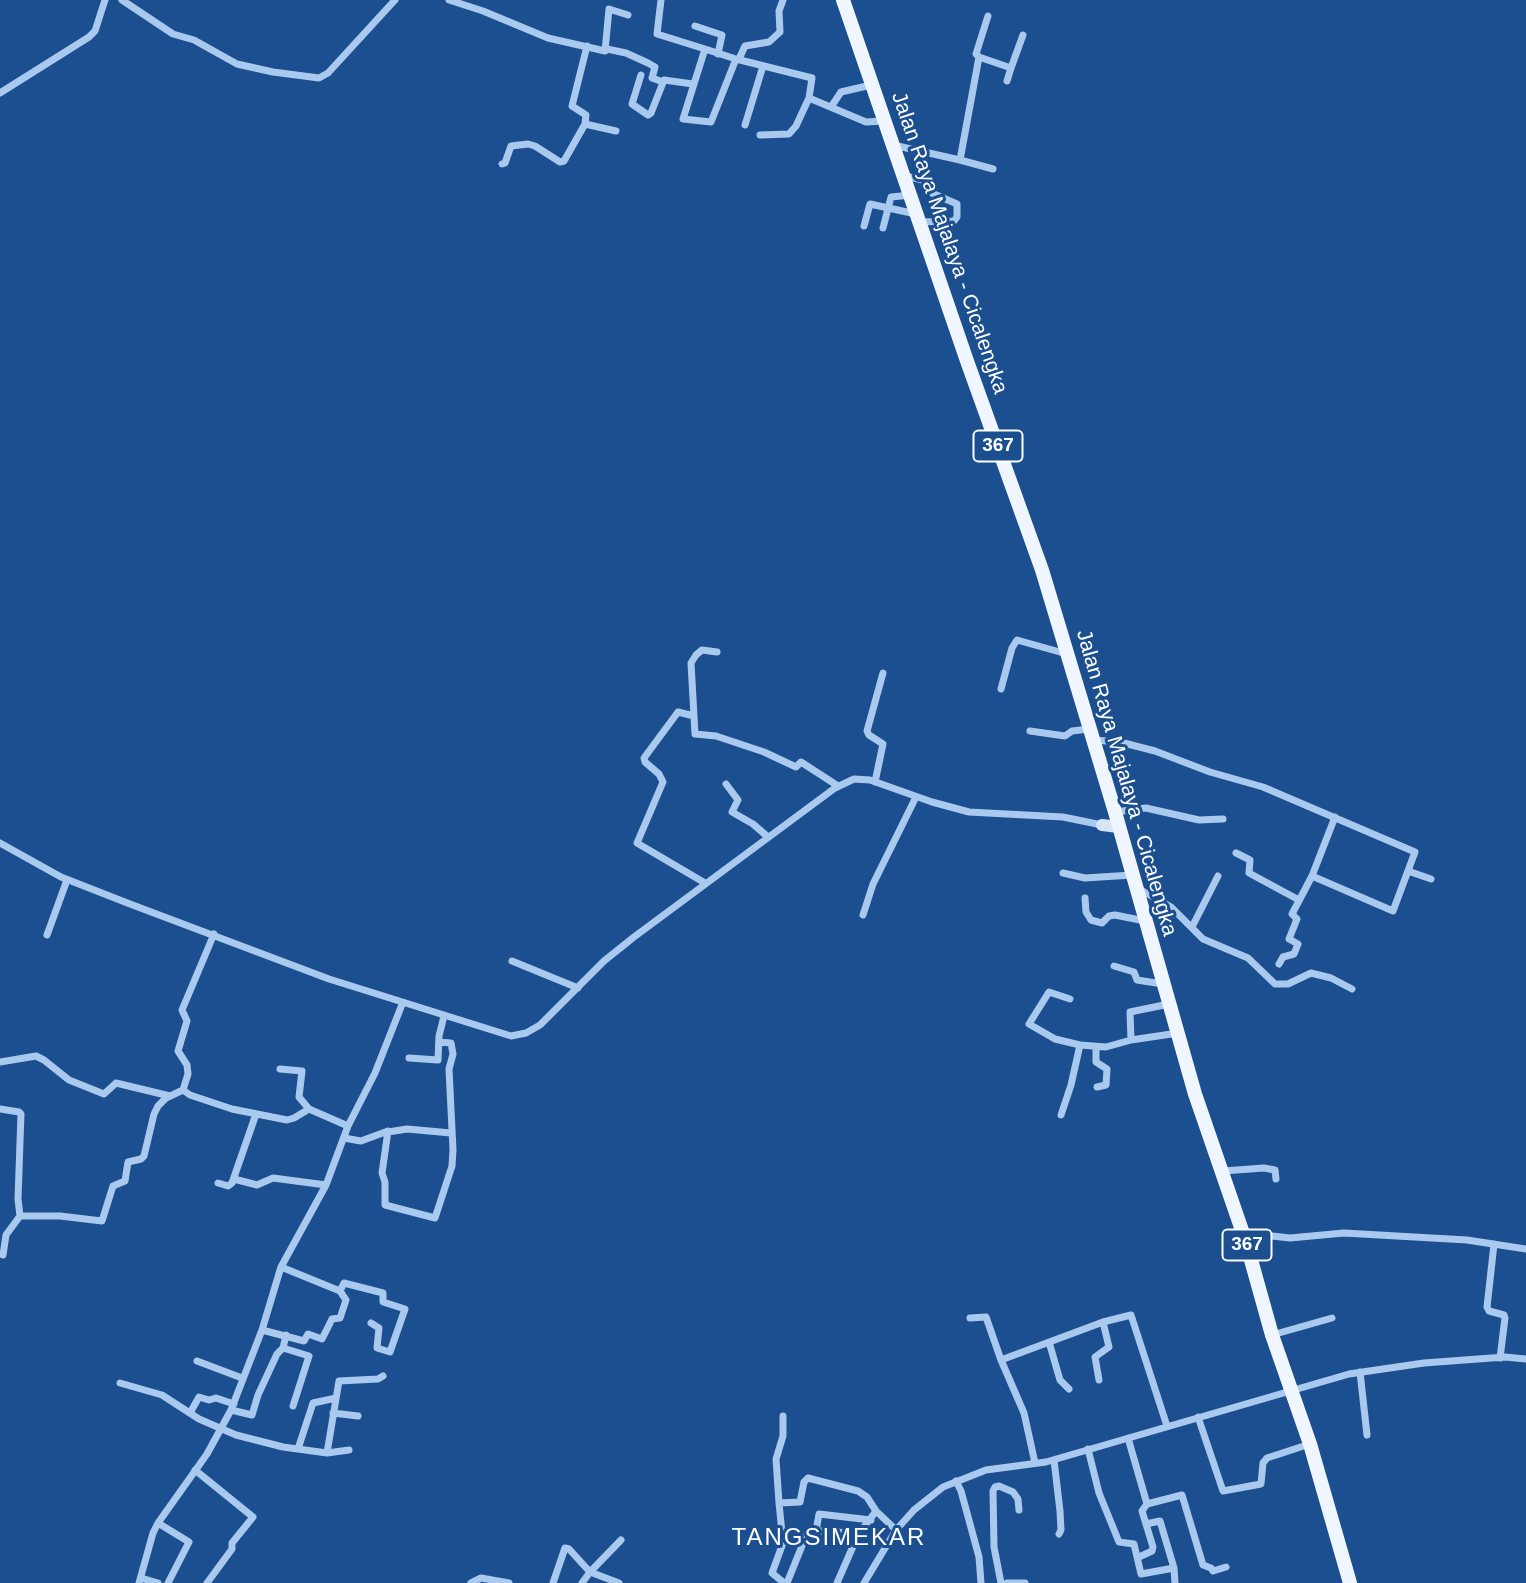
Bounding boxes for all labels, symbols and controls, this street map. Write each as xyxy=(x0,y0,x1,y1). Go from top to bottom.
street label: Jalan Raya Majalaya - Cicalengka xyxy=(885,89,1013,397)
road number: 367 xyxy=(974,430,1023,462)
street label: Jalan Raya Majalaya - Cicalengka xyxy=(1070,627,1182,939)
road number: 367 xyxy=(1222,1230,1272,1260)
district label: TANGSIMEKAR xyxy=(733,1524,925,1552)

